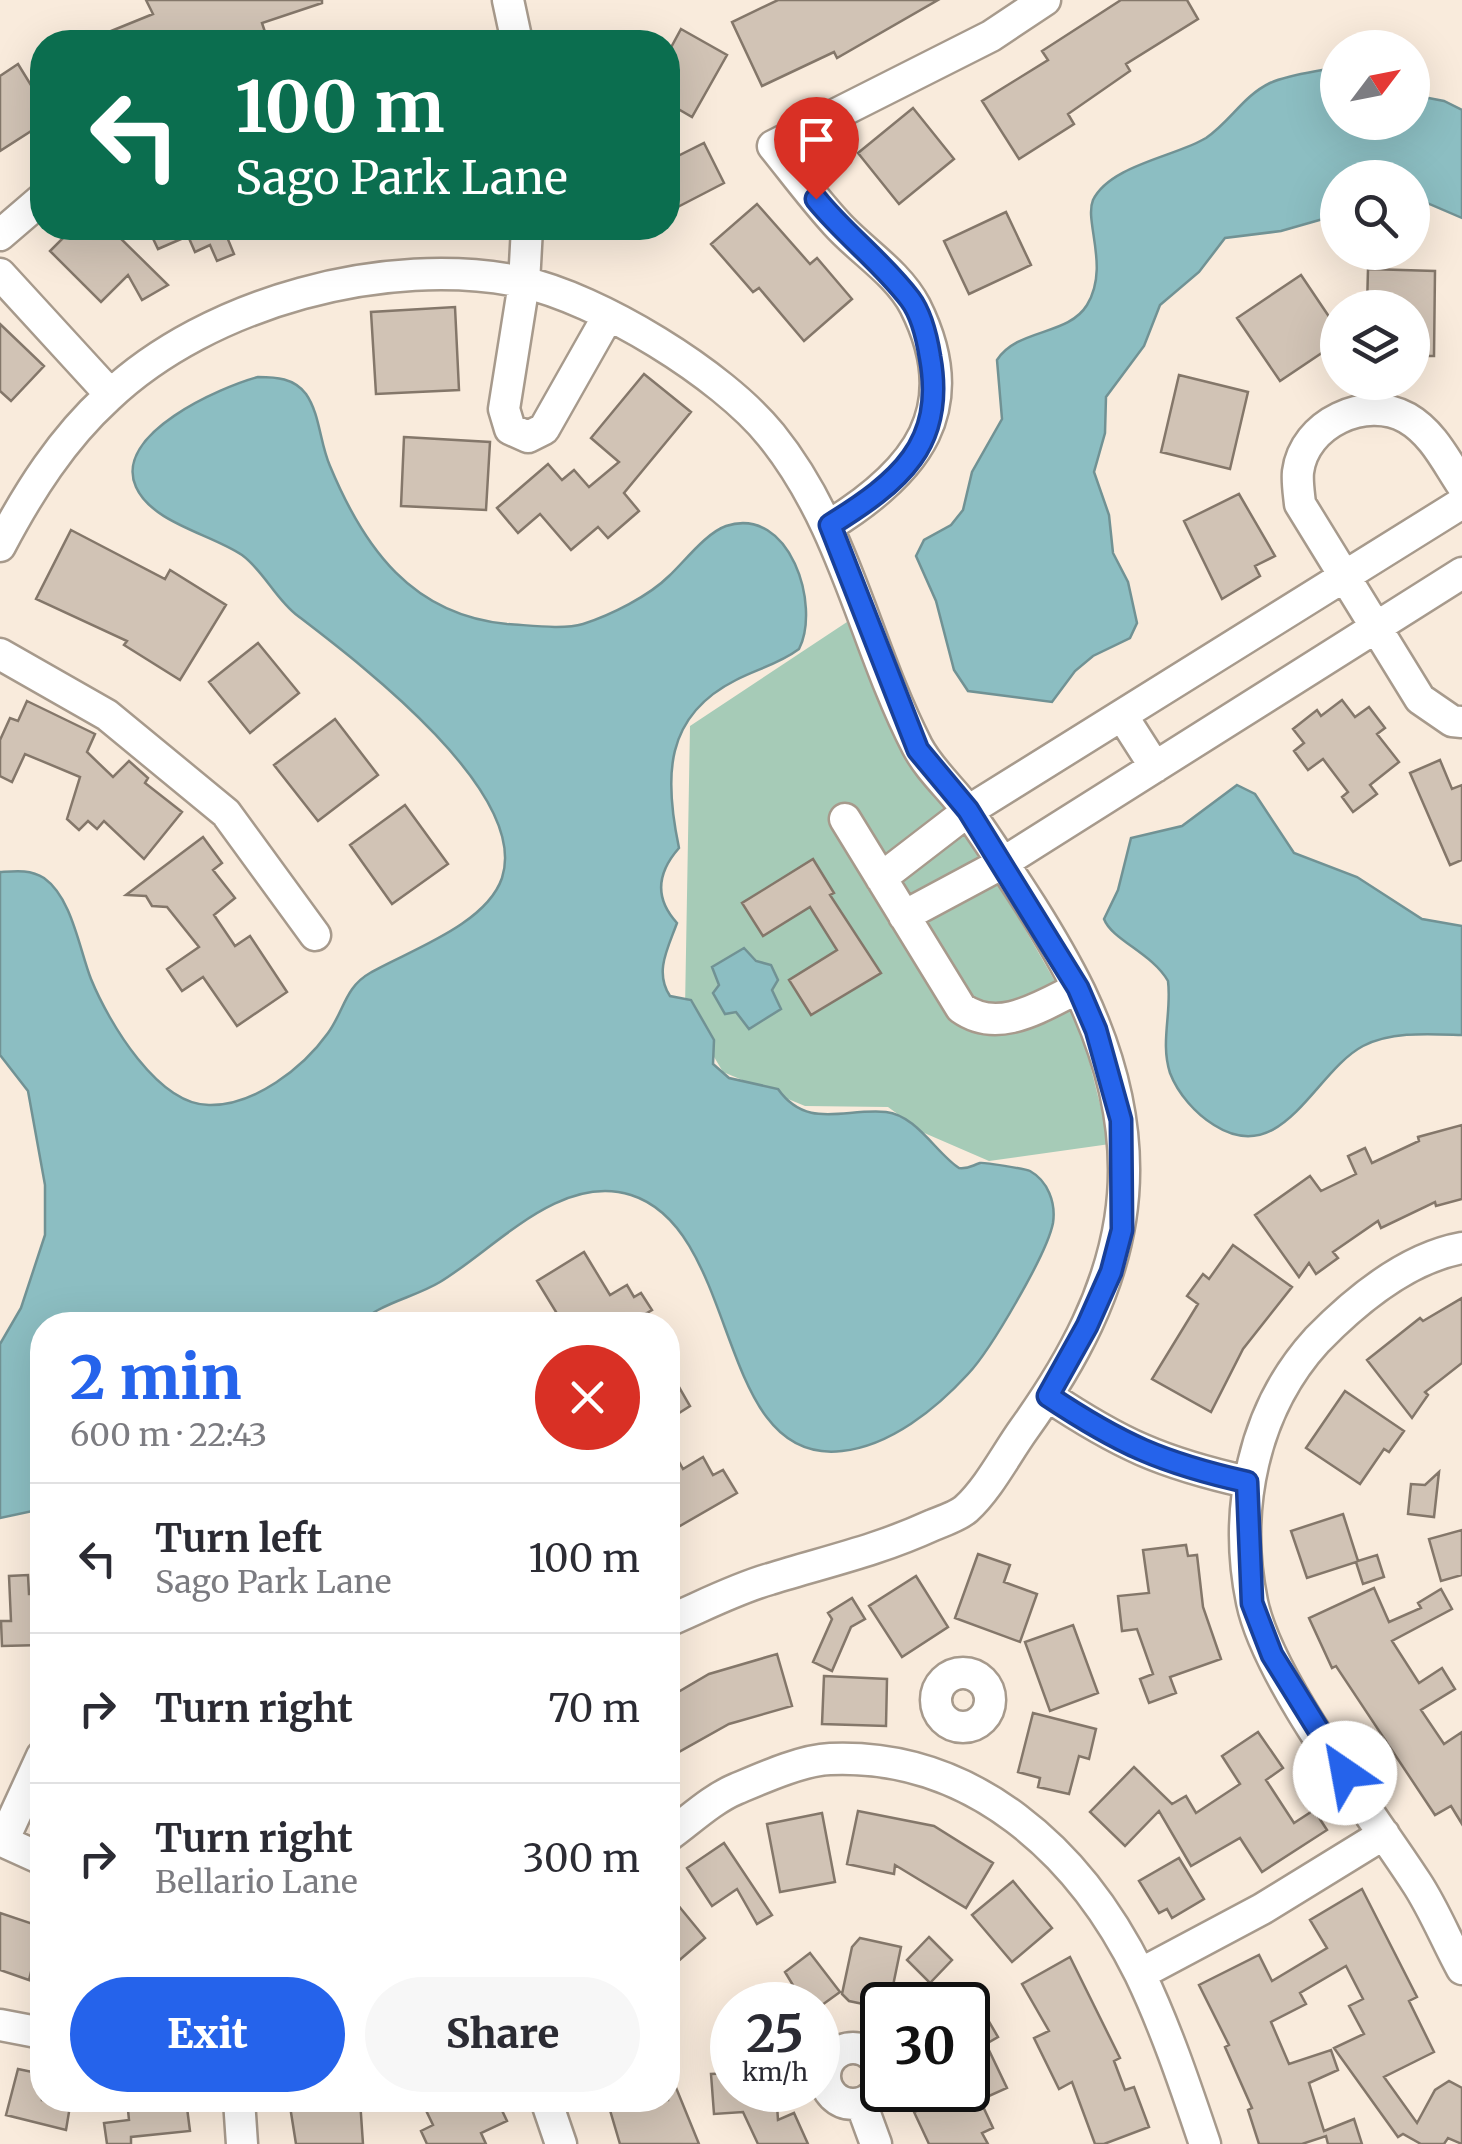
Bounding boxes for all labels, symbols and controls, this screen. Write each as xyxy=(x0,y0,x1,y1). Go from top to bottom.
north arrow xyxy=(1320,30,1430,140)
map controls xyxy=(1320,30,1430,400)
text: 100 m xyxy=(235,63,445,151)
icon: left xyxy=(70,70,200,200)
pin xyxy=(774,97,859,200)
icon: arrive xyxy=(789,112,844,167)
text: Sago Park Lane xyxy=(235,150,568,206)
button: search xyxy=(1320,160,1430,270)
button: layers xyxy=(1320,290,1430,400)
text: 2 min xyxy=(70,1340,242,1415)
button: close xyxy=(535,1345,640,1450)
text: 600 m · 22:43 xyxy=(70,1415,267,1455)
text: Turn left xyxy=(155,1515,322,1562)
icon: left xyxy=(70,1531,125,1586)
text: 100 m xyxy=(528,1535,640,1582)
text: Sago Park Lane xyxy=(155,1562,392,1602)
icon: right xyxy=(70,1681,125,1736)
text: Turn right xyxy=(155,1685,353,1732)
text: 70 m xyxy=(548,1685,640,1732)
position arrow xyxy=(1293,1721,1397,1825)
text: Turn right xyxy=(155,1815,353,1862)
icon: right xyxy=(70,1831,125,1886)
text: 300 m xyxy=(523,1835,640,1882)
text: Bellario Lane xyxy=(155,1862,358,1902)
button: Exit xyxy=(70,1977,345,2092)
button: Share xyxy=(365,1977,640,2092)
speed limit sign: 30 xyxy=(860,1982,990,2112)
text: 25 xyxy=(746,2003,804,2066)
text: km/h xyxy=(742,2056,808,2088)

